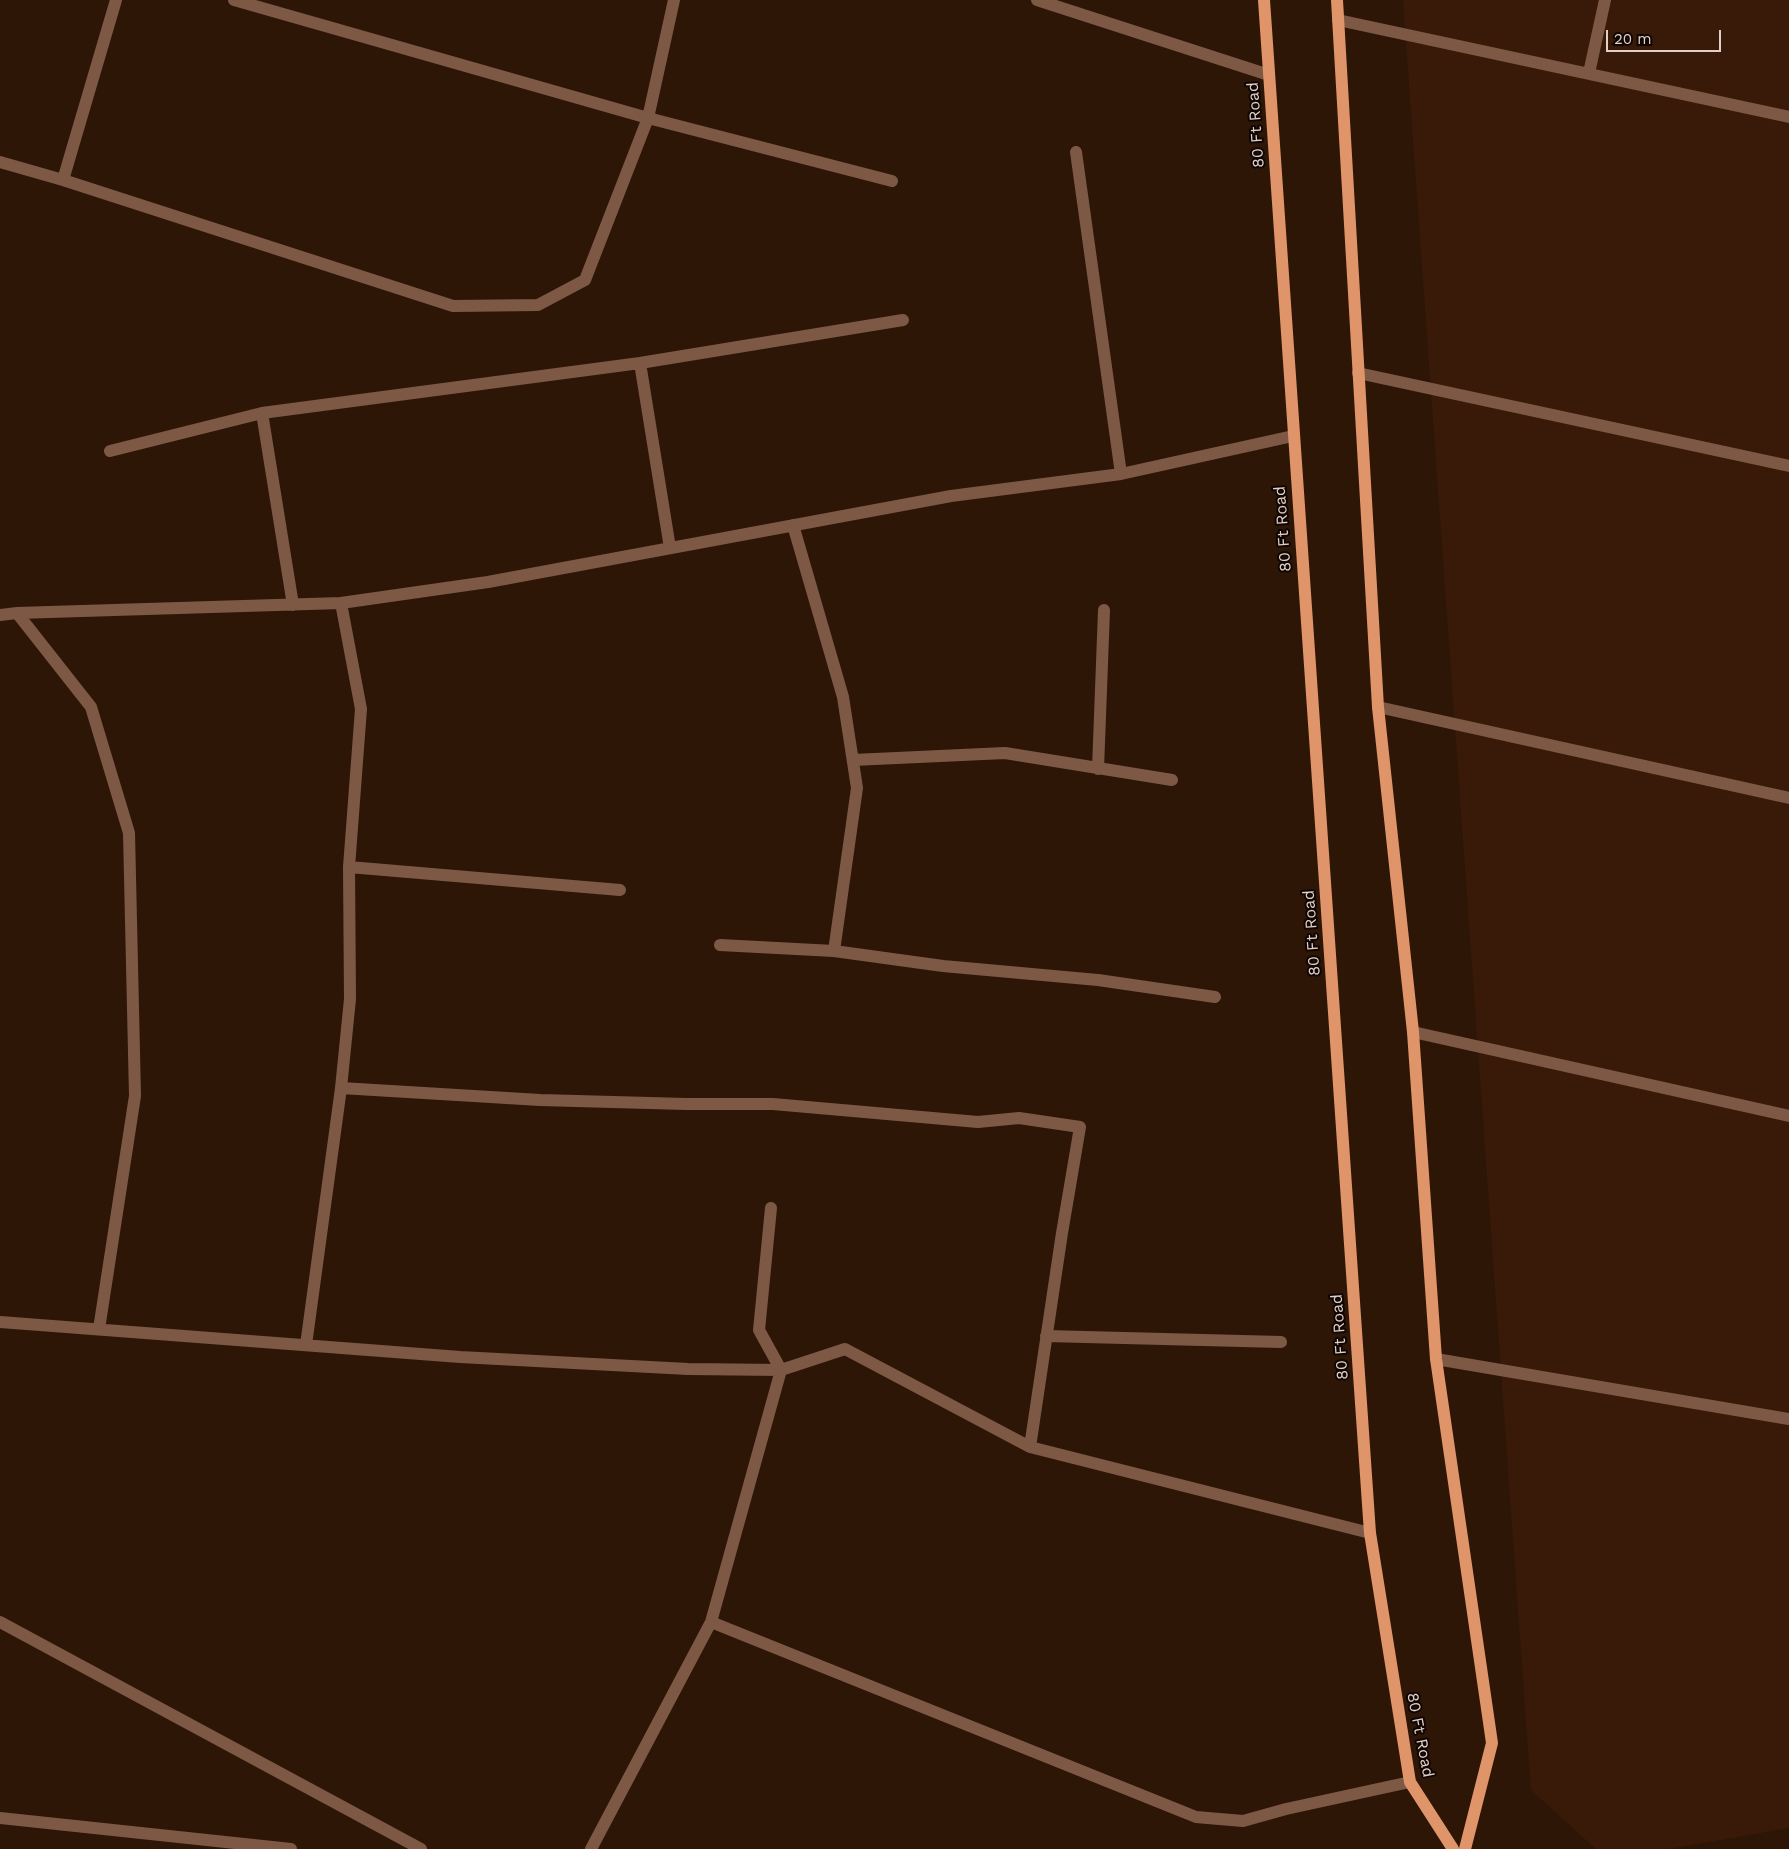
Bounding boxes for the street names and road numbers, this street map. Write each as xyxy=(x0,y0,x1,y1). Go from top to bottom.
street label: 80 Ft Road xyxy=(1243,81,1269,169)
street label: 80 Ft Road xyxy=(1270,485,1296,573)
street label: 80 Ft Road xyxy=(1299,889,1325,977)
street label: 80 Ft Road xyxy=(1327,1293,1353,1381)
street label: 80 Ft Road xyxy=(1402,1691,1438,1779)

